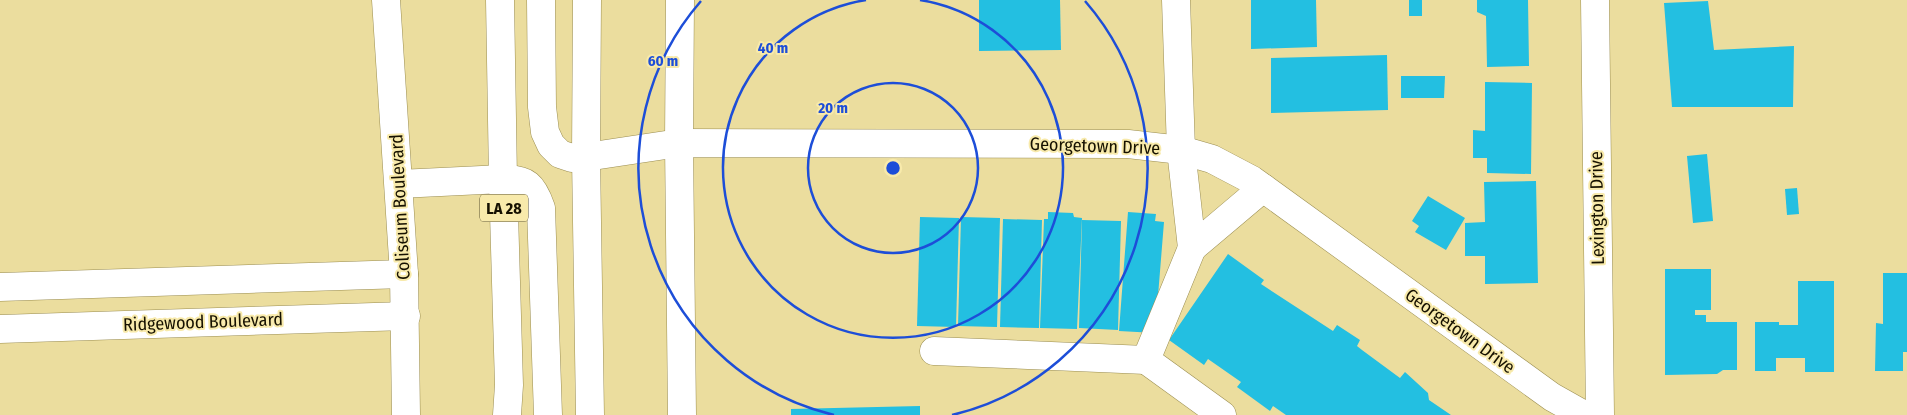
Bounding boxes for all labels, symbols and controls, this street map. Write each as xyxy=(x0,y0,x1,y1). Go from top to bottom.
text: 40 m xyxy=(758,39,788,57)
text: 60 m xyxy=(648,52,678,70)
text: 20 m xyxy=(817,99,848,117)
street label: Georgetown Drive xyxy=(1029,133,1161,159)
street label: Coliseum Boulevard xyxy=(385,134,415,280)
street label: Lexington Drive xyxy=(1585,151,1609,265)
centre of rings xyxy=(884,159,902,177)
road number: LA 28 xyxy=(480,194,528,222)
street label: Georgetown Drive xyxy=(1401,284,1519,378)
street label: Ridgewood Boulevard xyxy=(123,308,283,336)

